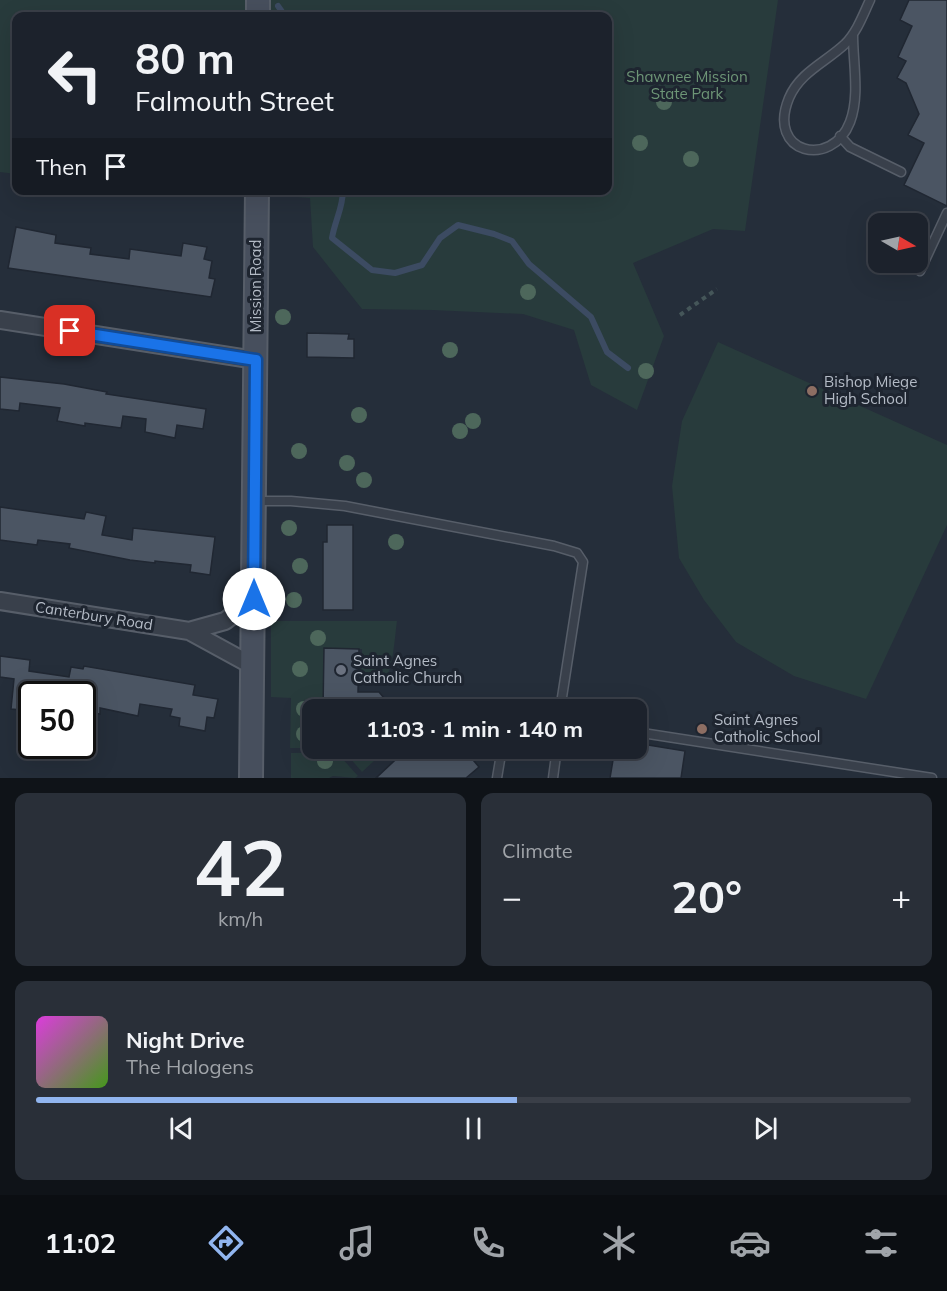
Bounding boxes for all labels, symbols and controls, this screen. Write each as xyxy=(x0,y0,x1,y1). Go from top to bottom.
text: 80 m xyxy=(135,32,235,85)
icon: left xyxy=(36,36,114,114)
park label: Shawnee Mission State Park xyxy=(626,67,748,103)
text: Falmouth Street xyxy=(135,84,334,118)
icon: arrive xyxy=(99,150,132,183)
text: Then xyxy=(36,153,87,181)
north arrow xyxy=(868,213,928,273)
map controls xyxy=(868,213,928,273)
street label: Mission Road xyxy=(246,240,265,332)
pin xyxy=(44,305,95,356)
icon: arrive xyxy=(53,314,86,347)
place label: Bishop Miege High School xyxy=(824,372,917,408)
marker: Bishop Miege High School xyxy=(805,384,819,398)
position arrow xyxy=(222,567,286,631)
street label: Canterbury Road xyxy=(34,597,154,634)
place label: Saint Agnes Catholic Church xyxy=(353,651,462,687)
marker: Saint Agnes Catholic Church xyxy=(334,663,348,677)
speed limit sign: 50 xyxy=(18,681,96,759)
place label: Saint Agnes Catholic School xyxy=(714,710,820,746)
text: 11:03 · 1 min · 140 m xyxy=(366,715,583,743)
marker: Saint Agnes Catholic School xyxy=(695,722,709,736)
text: 42 xyxy=(194,818,287,916)
text: Climate xyxy=(502,838,573,863)
text: 20° xyxy=(671,868,742,924)
text: − xyxy=(502,876,522,917)
text: + xyxy=(891,876,911,917)
text: km/h xyxy=(218,906,263,931)
text: Night Drive xyxy=(126,1026,245,1054)
text: The Halogens xyxy=(126,1054,254,1079)
icon: previous xyxy=(165,1112,198,1145)
icon: pause xyxy=(457,1112,490,1145)
icon: next xyxy=(749,1112,782,1145)
icon: directions xyxy=(205,1222,247,1264)
icon: music xyxy=(336,1222,378,1264)
icon: phone xyxy=(467,1222,509,1264)
icon: climate xyxy=(598,1222,640,1264)
icon: car xyxy=(729,1222,771,1264)
icon: filters xyxy=(860,1222,902,1264)
text: 11:02 xyxy=(45,1226,116,1260)

